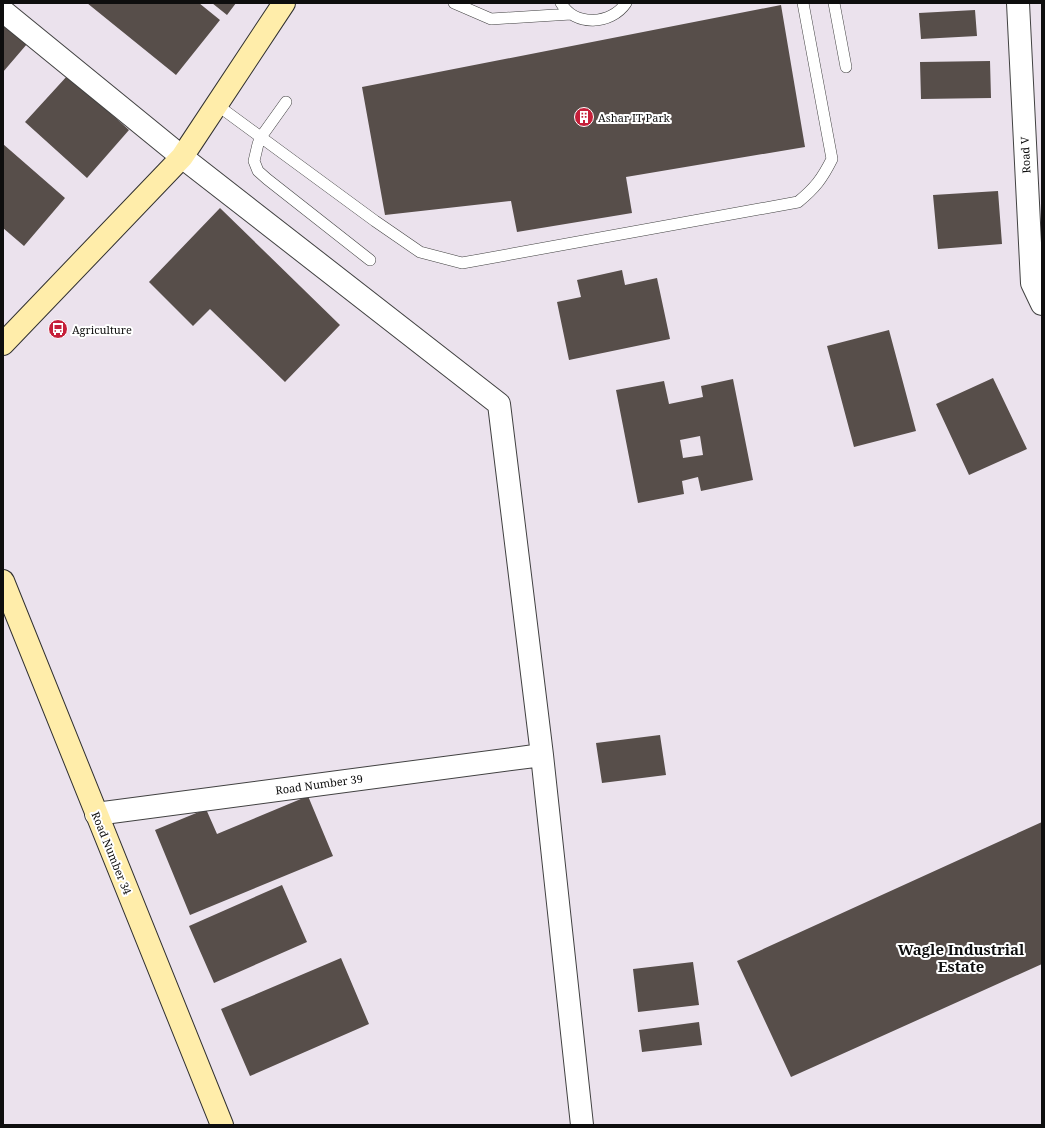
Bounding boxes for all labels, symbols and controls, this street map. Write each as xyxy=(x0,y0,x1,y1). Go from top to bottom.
building icon: Ashar IT Park xyxy=(573,106,595,128)
place label: Ashar IT Park xyxy=(598,110,671,125)
street label: Road V xyxy=(1017,136,1033,174)
bus stop icon: Agriculture xyxy=(47,318,69,340)
place label: Agriculture xyxy=(72,322,132,337)
street label: Road Number 39 xyxy=(274,770,364,798)
street label: Road Number 34 xyxy=(89,809,135,897)
district label: Wagle Industrial Estate xyxy=(898,939,1025,976)

